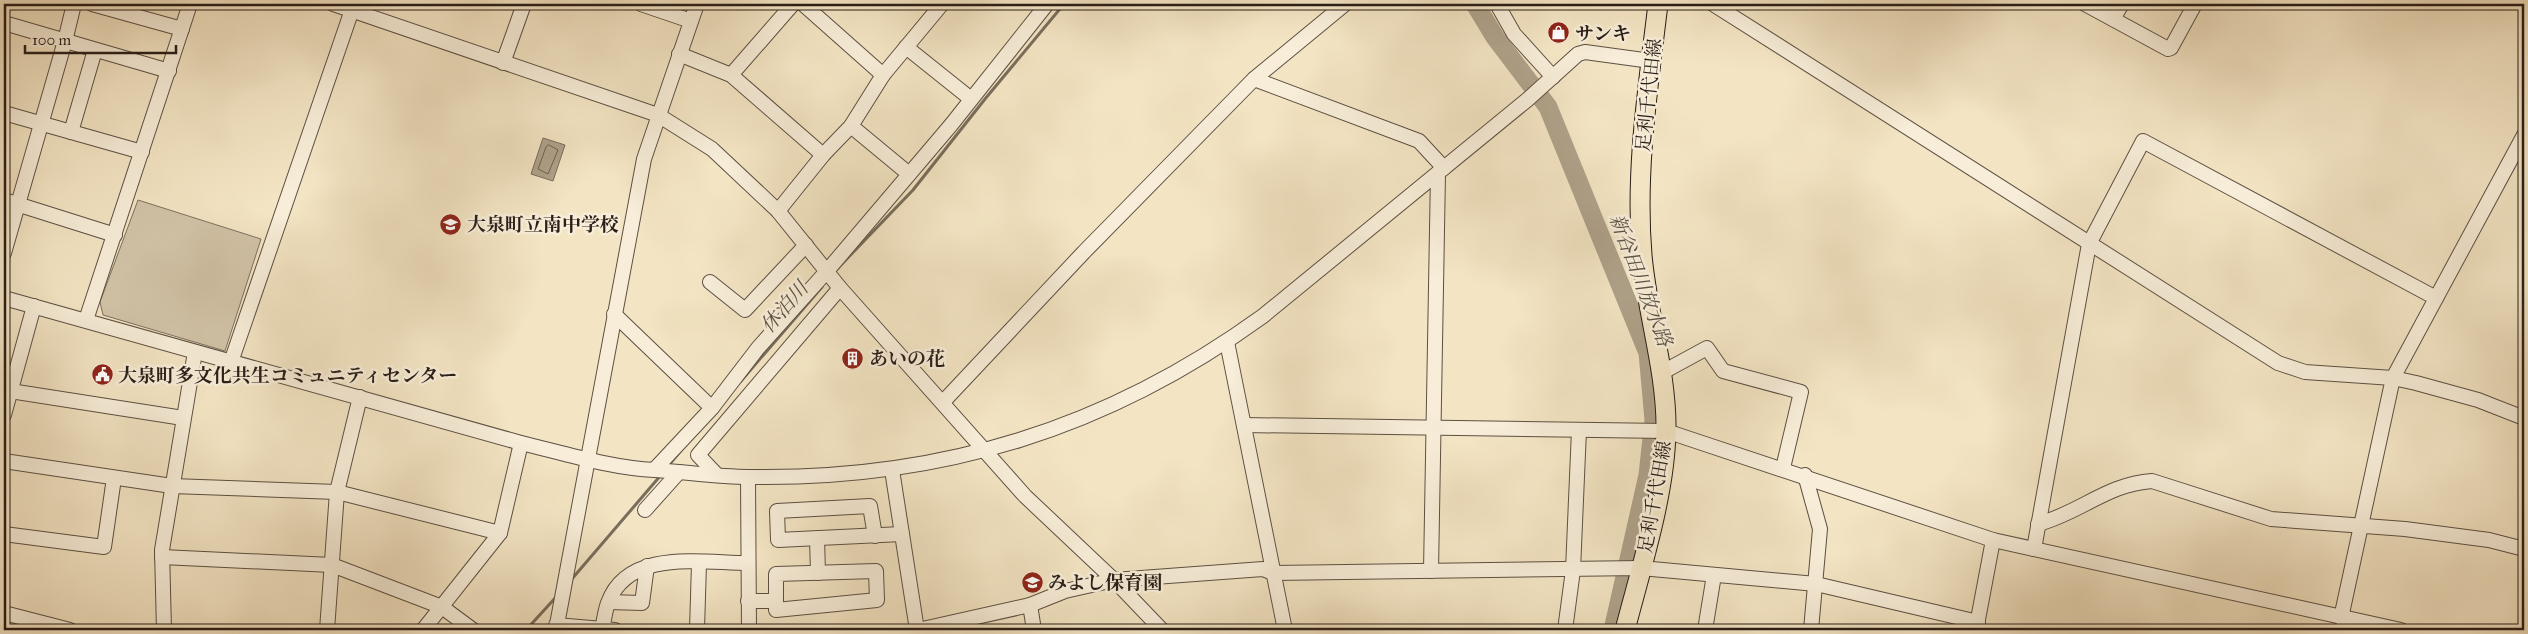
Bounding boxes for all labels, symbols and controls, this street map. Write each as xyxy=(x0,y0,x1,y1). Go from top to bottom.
shop icon: サンキ xyxy=(1547,21,1571,45)
scale bar xyxy=(25,22,176,54)
place label: サンキ xyxy=(1575,22,1631,45)
text: 100 m xyxy=(32,31,72,49)
street label: 足利千代田線 xyxy=(1631,37,1666,153)
water label: 新谷田川放水路 xyxy=(1605,210,1678,352)
school or university icon: 大泉町立南中学校 xyxy=(439,212,463,236)
place label: 大泉町立南中学校 xyxy=(467,213,619,236)
water label: 休泊川 xyxy=(755,275,814,338)
building icon: あいの花 xyxy=(841,346,865,370)
place label: あいの花 xyxy=(869,347,945,370)
public building icon: 大泉町多文化共生コミュニティセンター xyxy=(90,363,114,387)
place label: 大泉町多文化共生コミュニティセンター xyxy=(118,364,457,387)
street label: 足利千代田線 xyxy=(1633,439,1676,555)
school or university icon: みよし保育園 xyxy=(1020,570,1044,594)
place label: みよし保育園 xyxy=(1048,571,1162,594)

